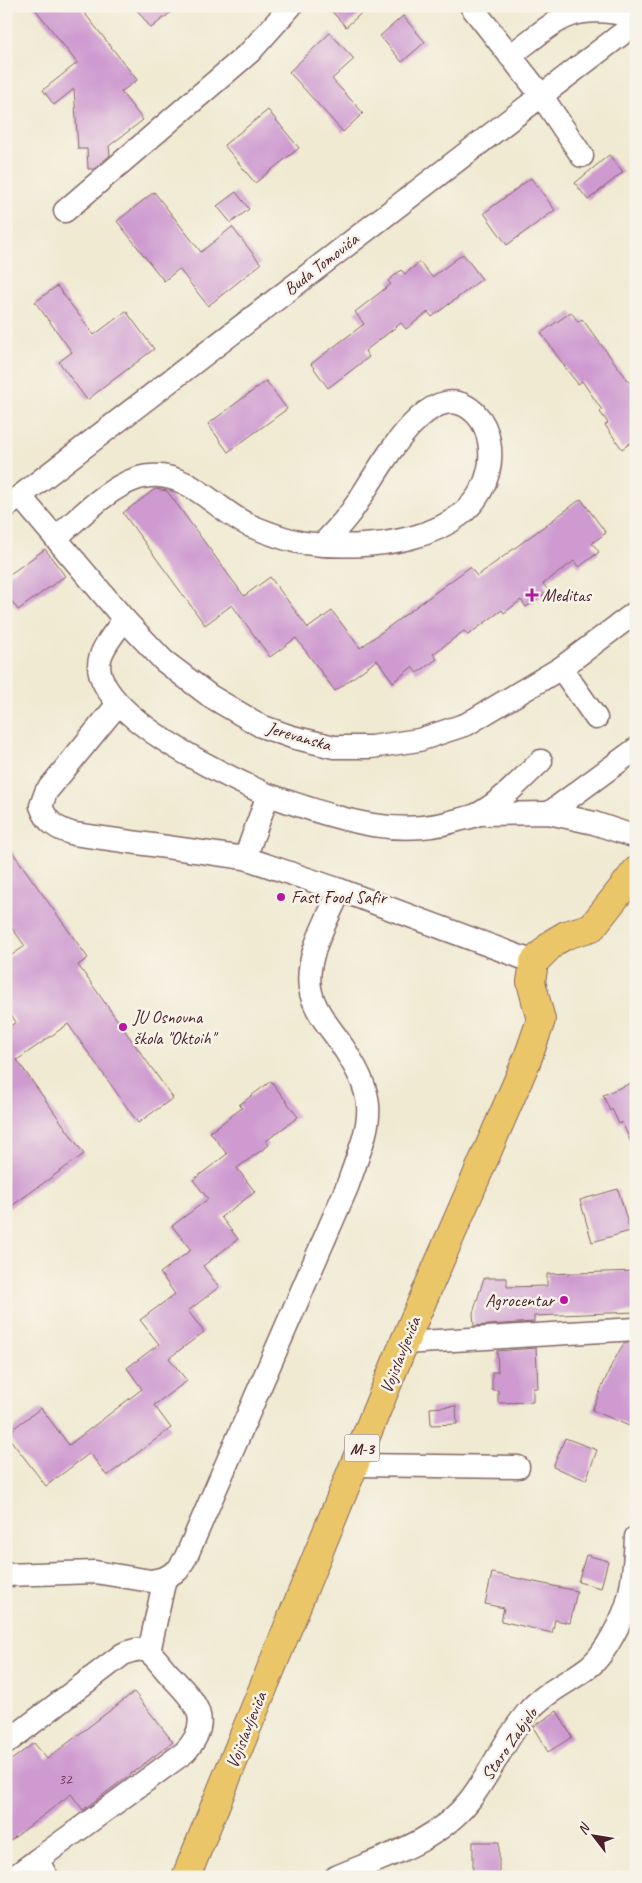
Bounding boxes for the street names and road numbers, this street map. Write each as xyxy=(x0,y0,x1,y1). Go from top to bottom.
street label: Buda Tomovića xyxy=(279,227,364,300)
street label: Jerevanska xyxy=(264,716,335,756)
street label: Vojislavljevića xyxy=(375,1313,426,1396)
road number: M-3 xyxy=(344,1435,380,1462)
street label: Vojislavljevića xyxy=(221,1688,272,1771)
street label: Staro Zabjelo xyxy=(476,1702,543,1785)

